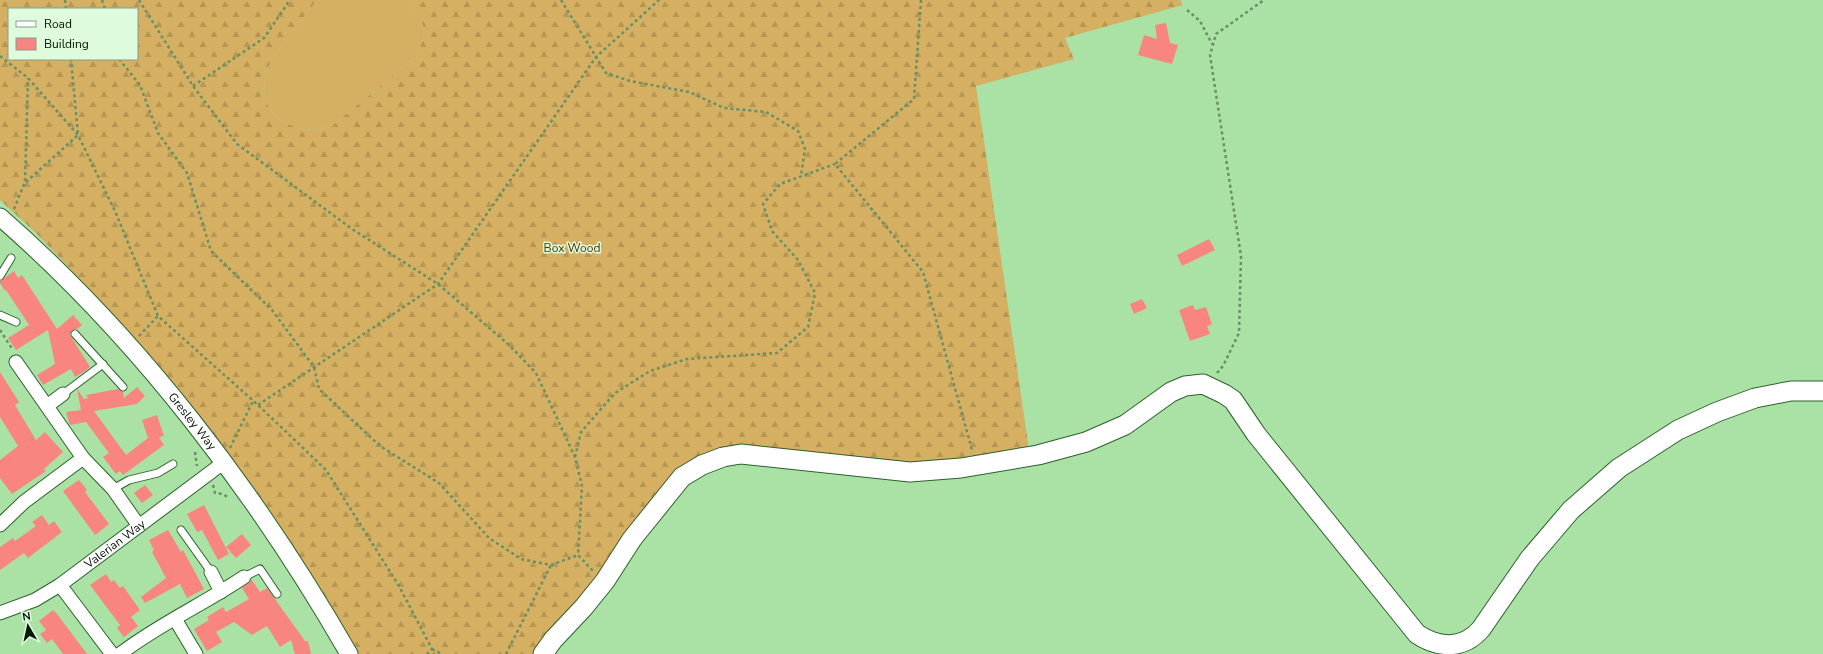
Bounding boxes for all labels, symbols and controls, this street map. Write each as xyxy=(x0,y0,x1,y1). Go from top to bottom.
legend xyxy=(8,8,138,60)
text: Road xyxy=(44,16,72,32)
text: Building xyxy=(44,36,89,52)
park label: Box Wood xyxy=(544,240,600,256)
street label: Gresley Way xyxy=(165,389,220,454)
street label: Valerian Way xyxy=(80,515,149,573)
north arrow xyxy=(8,606,48,646)
text: N xyxy=(21,609,32,625)

